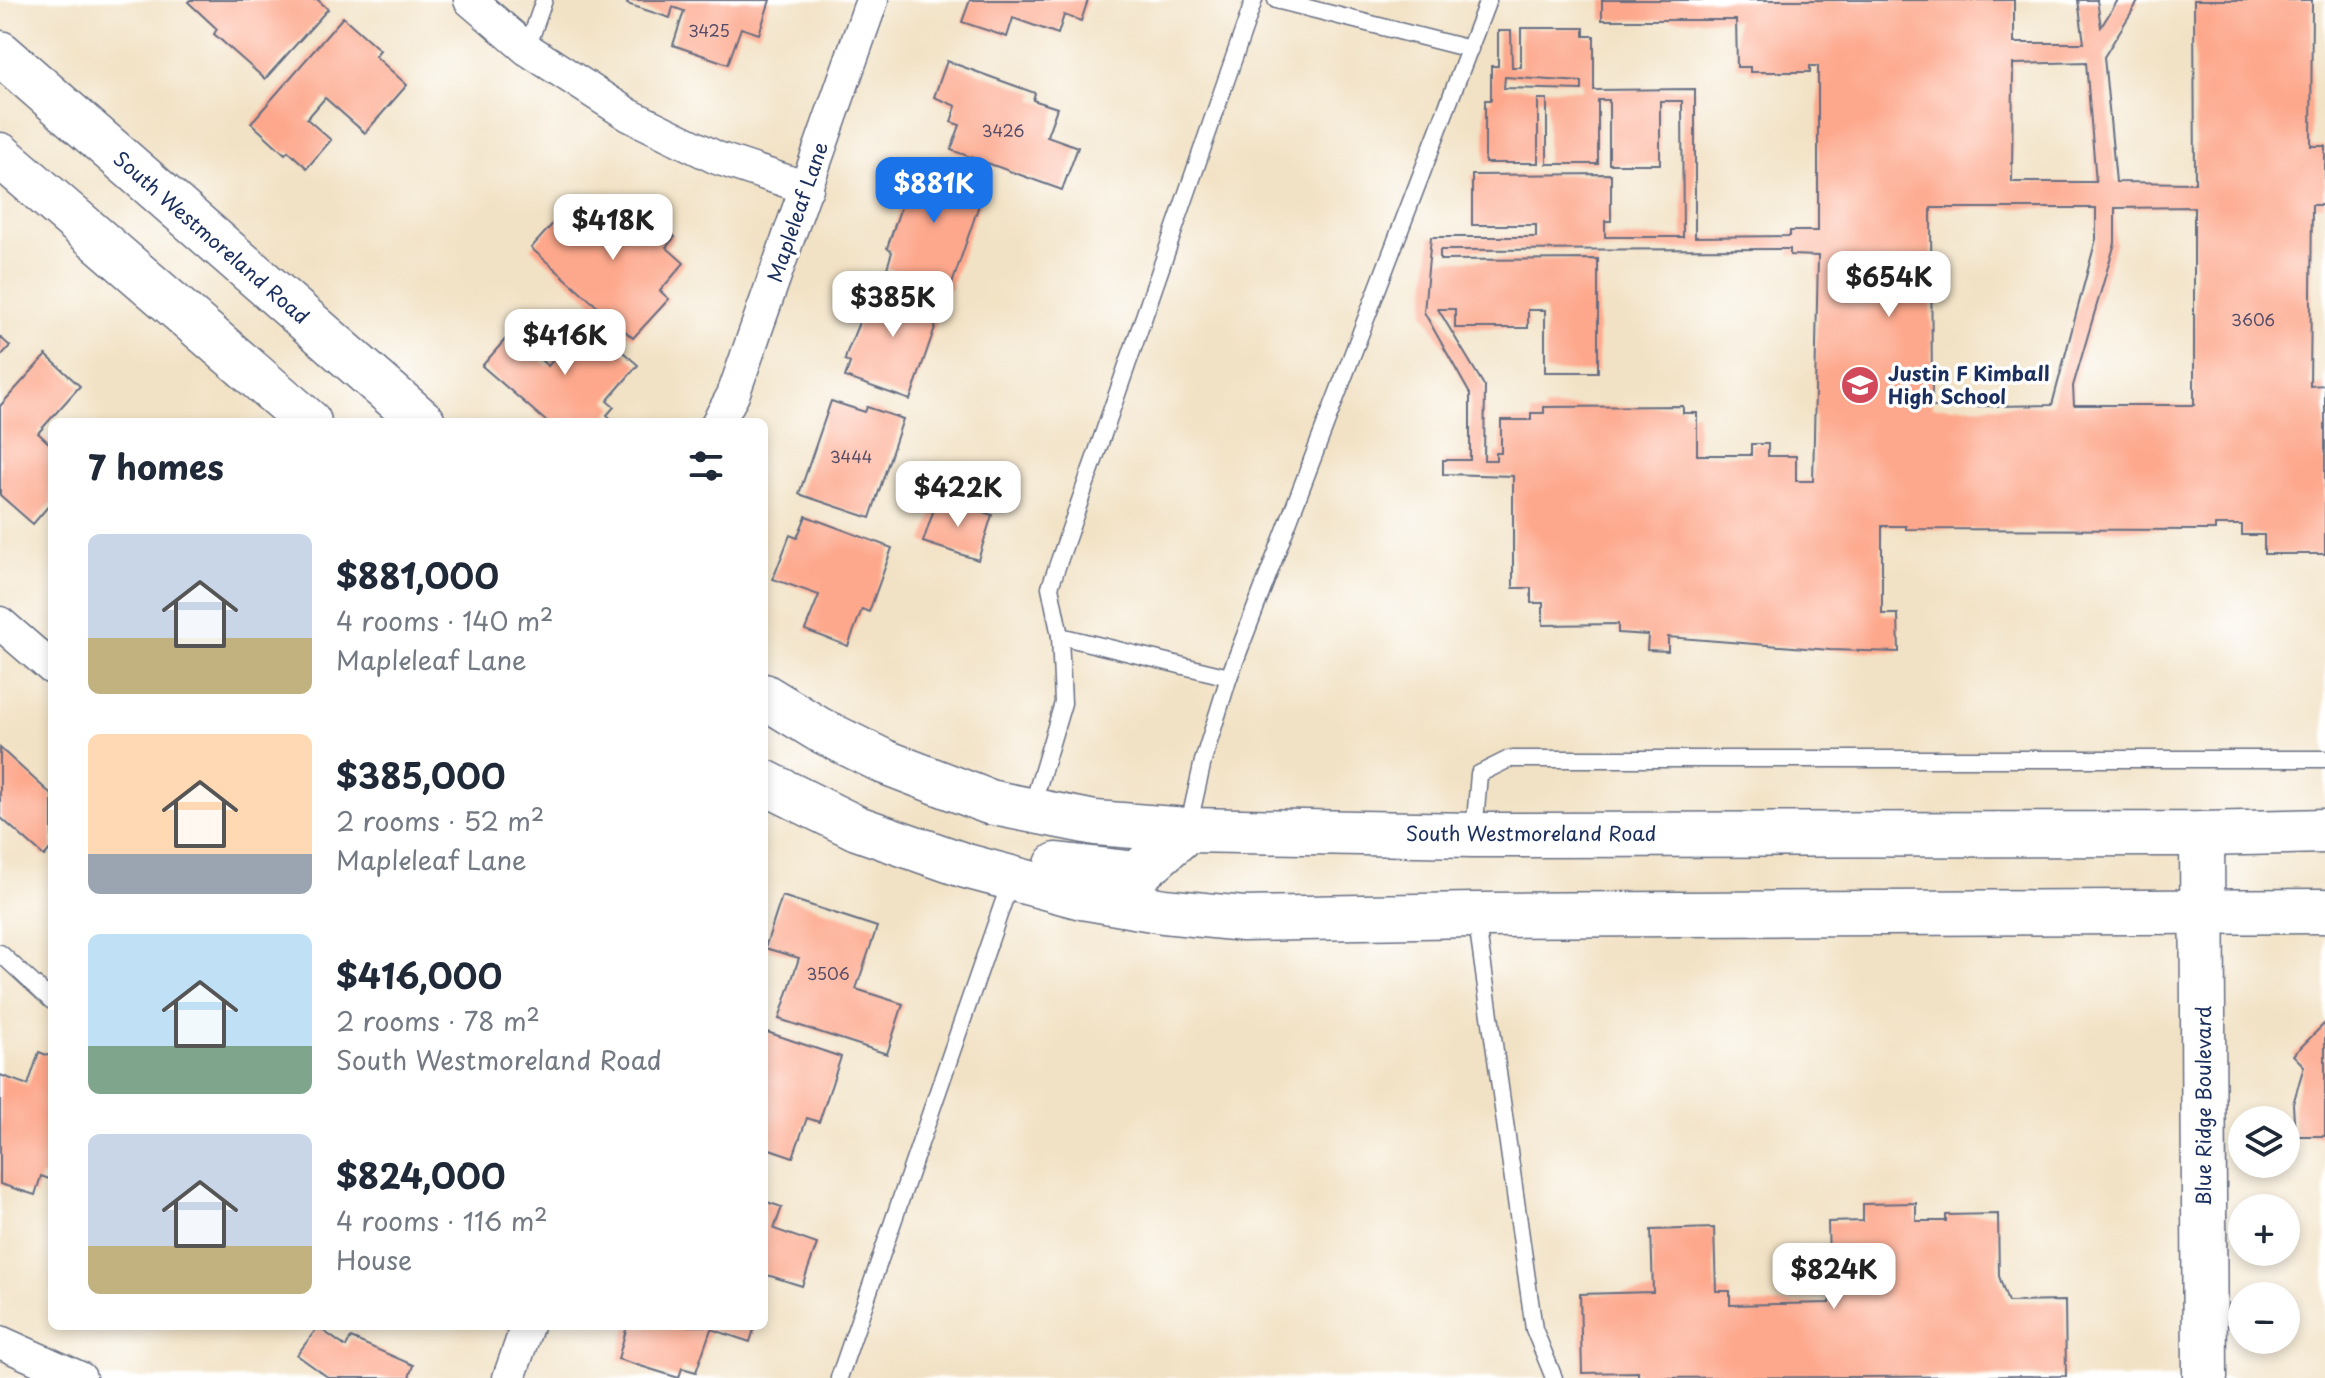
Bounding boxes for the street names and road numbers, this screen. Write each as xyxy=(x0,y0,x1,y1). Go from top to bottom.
street label: Mapleleaf Lane xyxy=(759,137,835,286)
street label: South Westmoreland Road xyxy=(107,144,316,331)
street label: South Westmoreland Road xyxy=(1406,818,1656,848)
street label: Blue Ridge Boulevard xyxy=(2188,1006,2218,1206)

